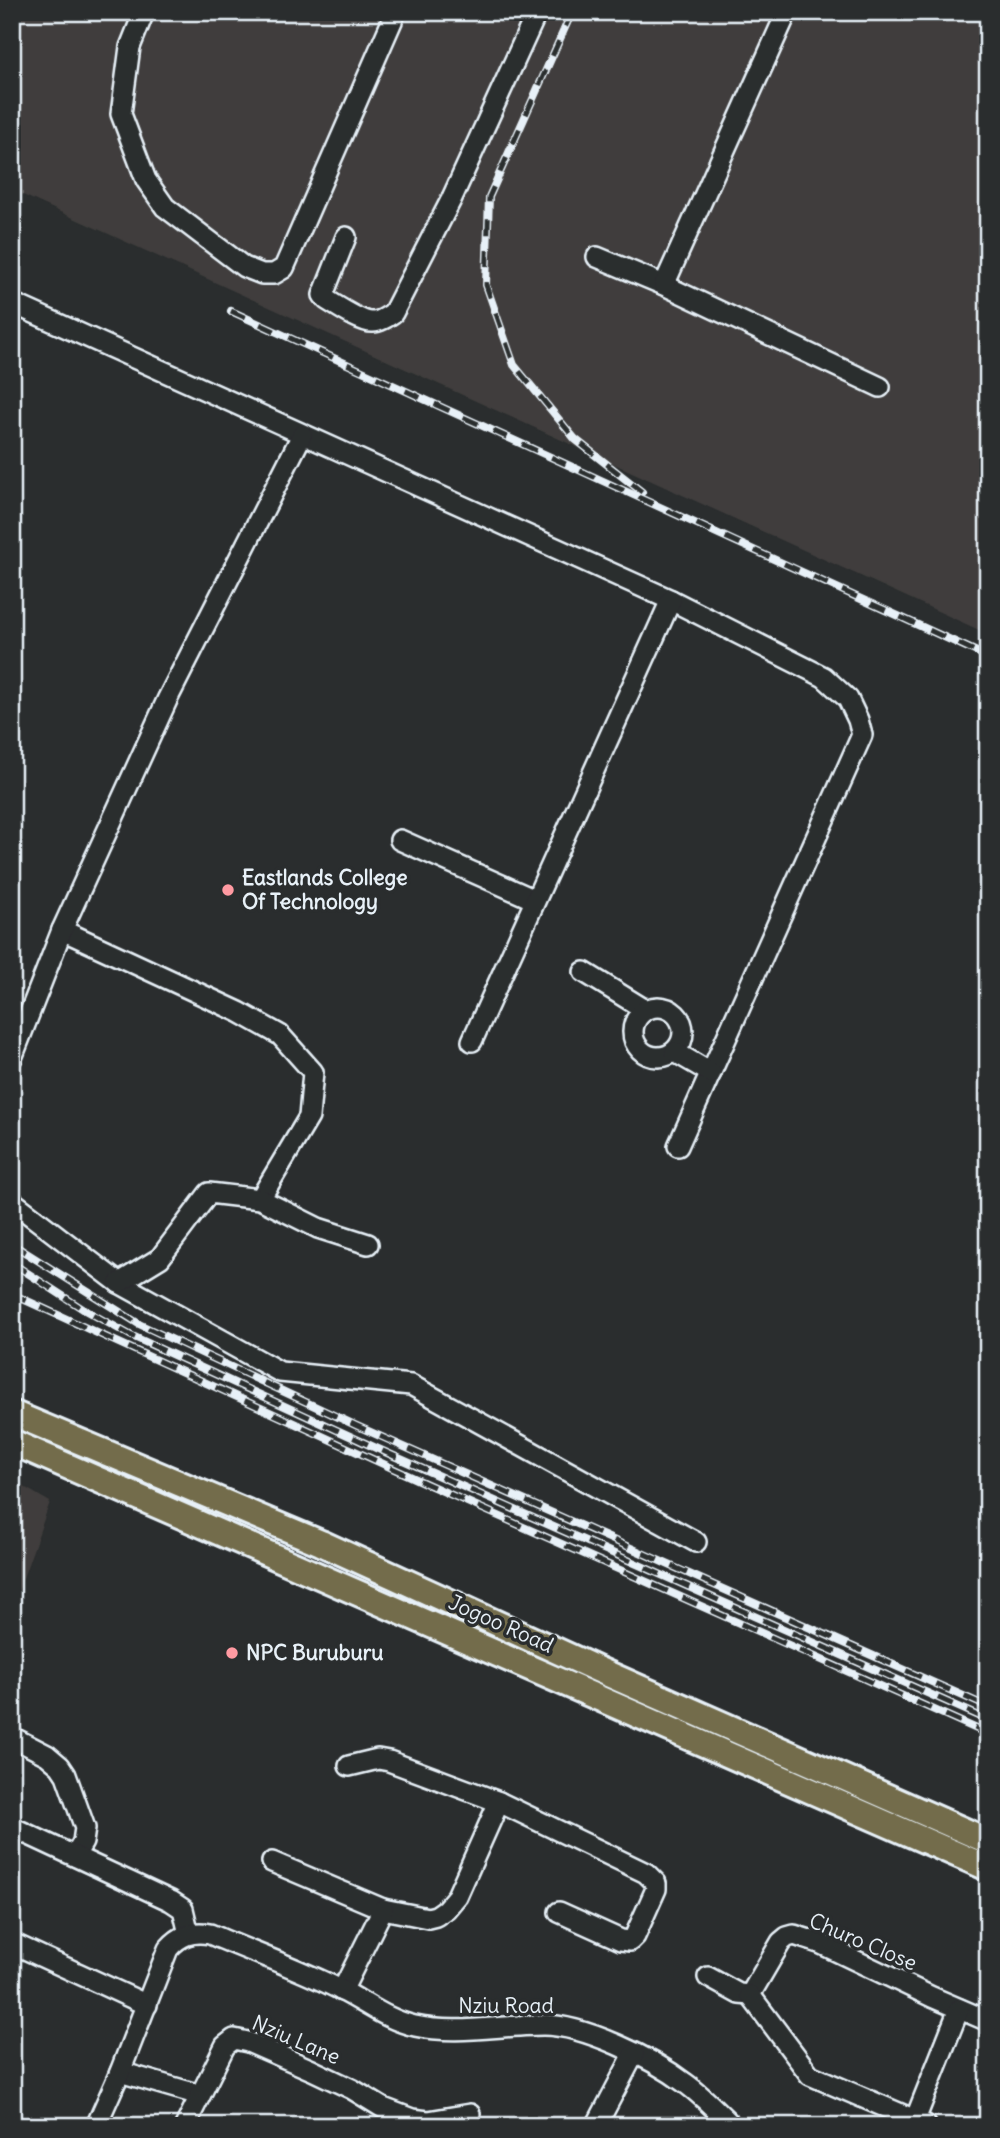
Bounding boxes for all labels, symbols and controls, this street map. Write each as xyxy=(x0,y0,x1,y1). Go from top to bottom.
place label: Eastlands College Of Technology xyxy=(242,864,408,915)
marker: Eastlands College Of Technology xyxy=(220,882,236,898)
street label: Jogoo Road xyxy=(445,1588,558,1659)
place label: NPC Buruburu xyxy=(246,1639,384,1666)
marker: NPC Buruburu xyxy=(224,1645,240,1661)
street label: Churo Close xyxy=(805,1907,921,1976)
street label: Nziu Road xyxy=(458,1992,554,2019)
street label: Nziu Lane xyxy=(248,2009,344,2070)

